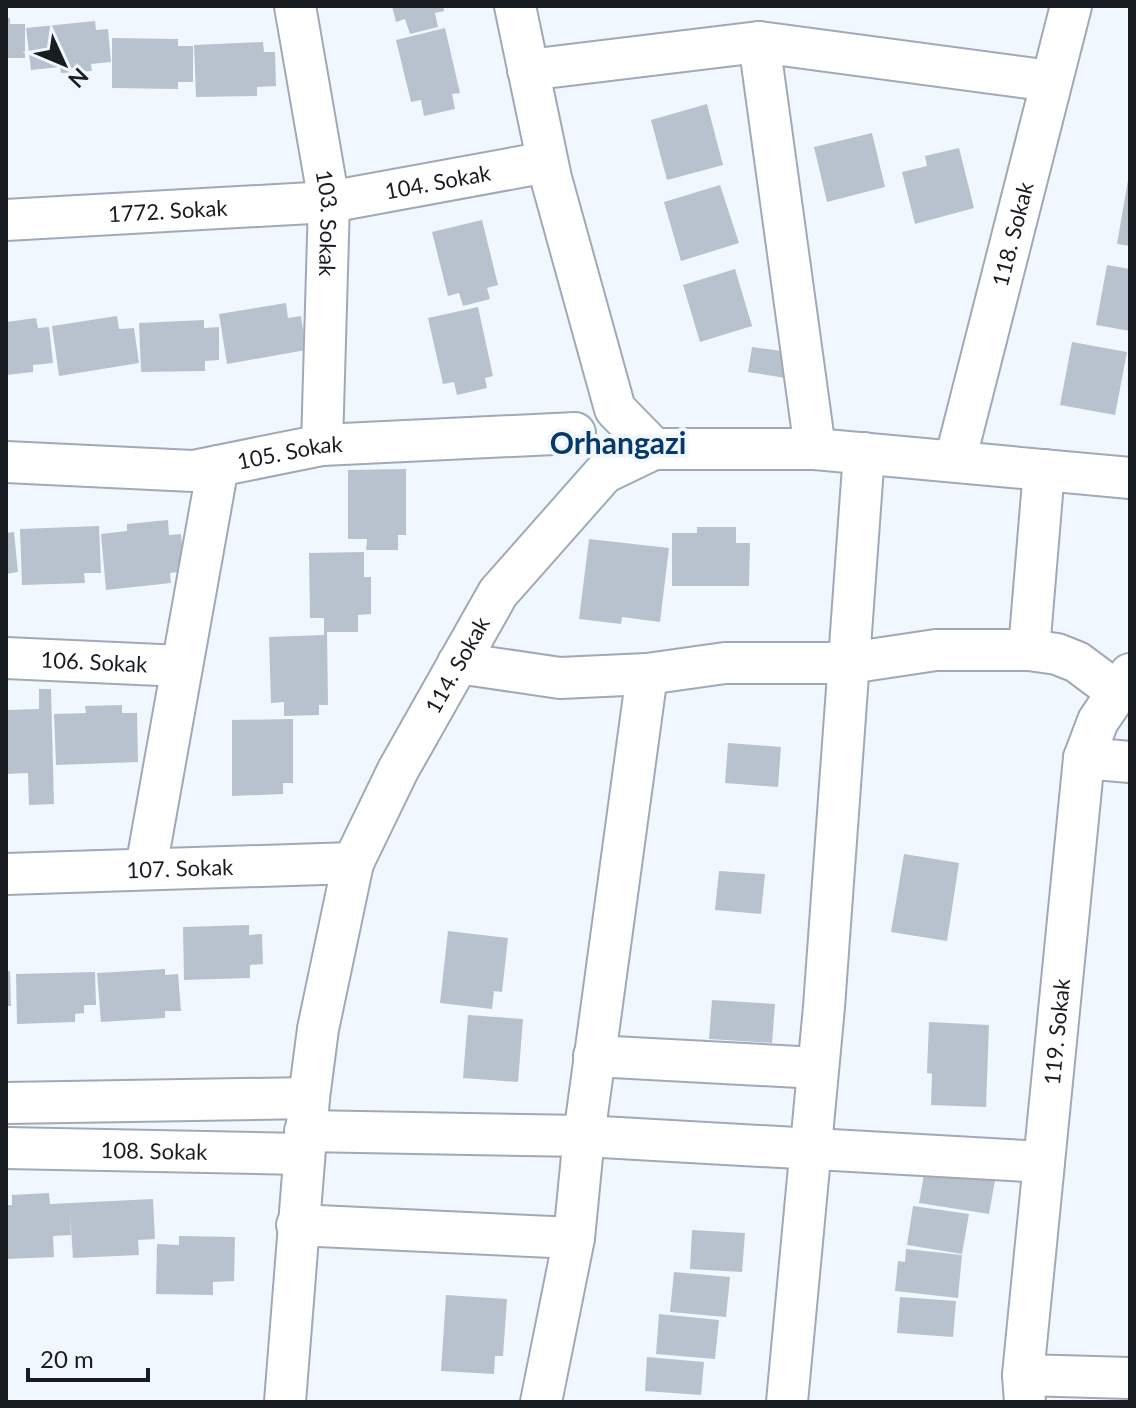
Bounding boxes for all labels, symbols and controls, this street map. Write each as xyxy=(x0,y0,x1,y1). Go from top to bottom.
north arrow xyxy=(24,24,104,104)
text: N xyxy=(63,63,94,94)
street label: 104. Sokak xyxy=(383,159,493,204)
street label: 103. Sokak xyxy=(311,168,344,278)
street label: 118. Sokak xyxy=(986,178,1039,289)
street label: 1772. Sokak xyxy=(107,194,229,227)
district label: Orhangazi xyxy=(550,424,686,460)
street label: 105. Sokak xyxy=(235,430,344,475)
street label: 114. Sokak xyxy=(419,611,495,718)
street label: 106. Sokak xyxy=(40,646,149,677)
street label: 107. Sokak xyxy=(126,853,235,883)
street label: 119. Sokak xyxy=(1038,976,1075,1086)
street label: 108. Sokak xyxy=(100,1136,208,1165)
scale bar xyxy=(28,1332,148,1382)
text: 20 m xyxy=(40,1344,94,1373)

